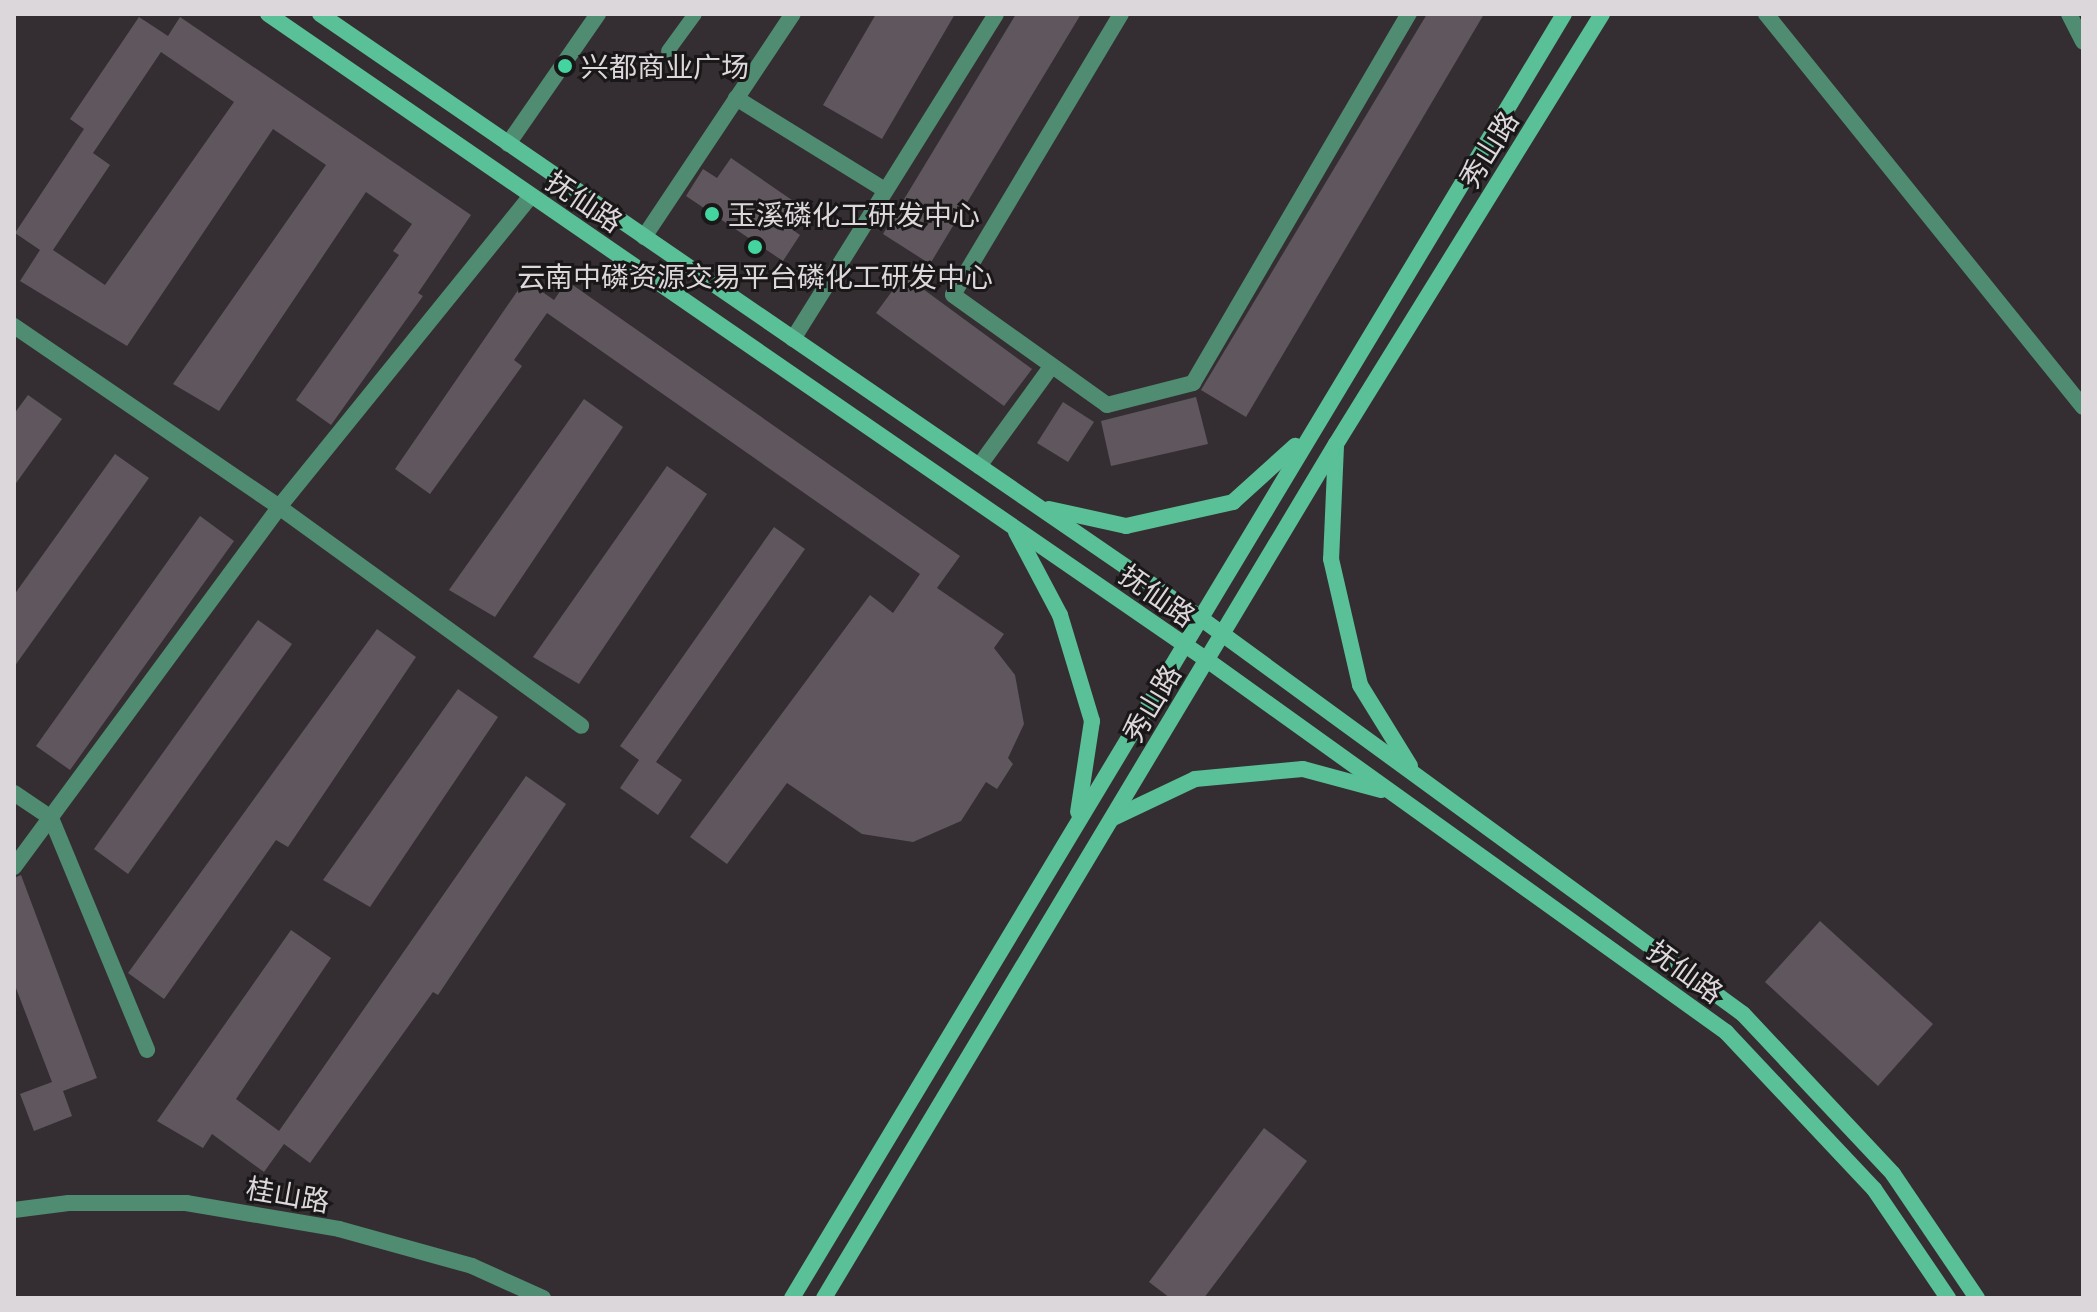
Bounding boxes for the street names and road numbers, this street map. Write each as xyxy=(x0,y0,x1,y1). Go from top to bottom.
street label: 秀山路 xyxy=(1451,104,1525,194)
street label: 抚仙路 xyxy=(541,164,629,238)
street label: 抚仙路 xyxy=(1114,557,1202,633)
street label: 秀山路 xyxy=(1115,658,1187,748)
street label: 抚仙路 xyxy=(1642,933,1730,1009)
street label: 桂山路 xyxy=(244,1170,332,1218)

